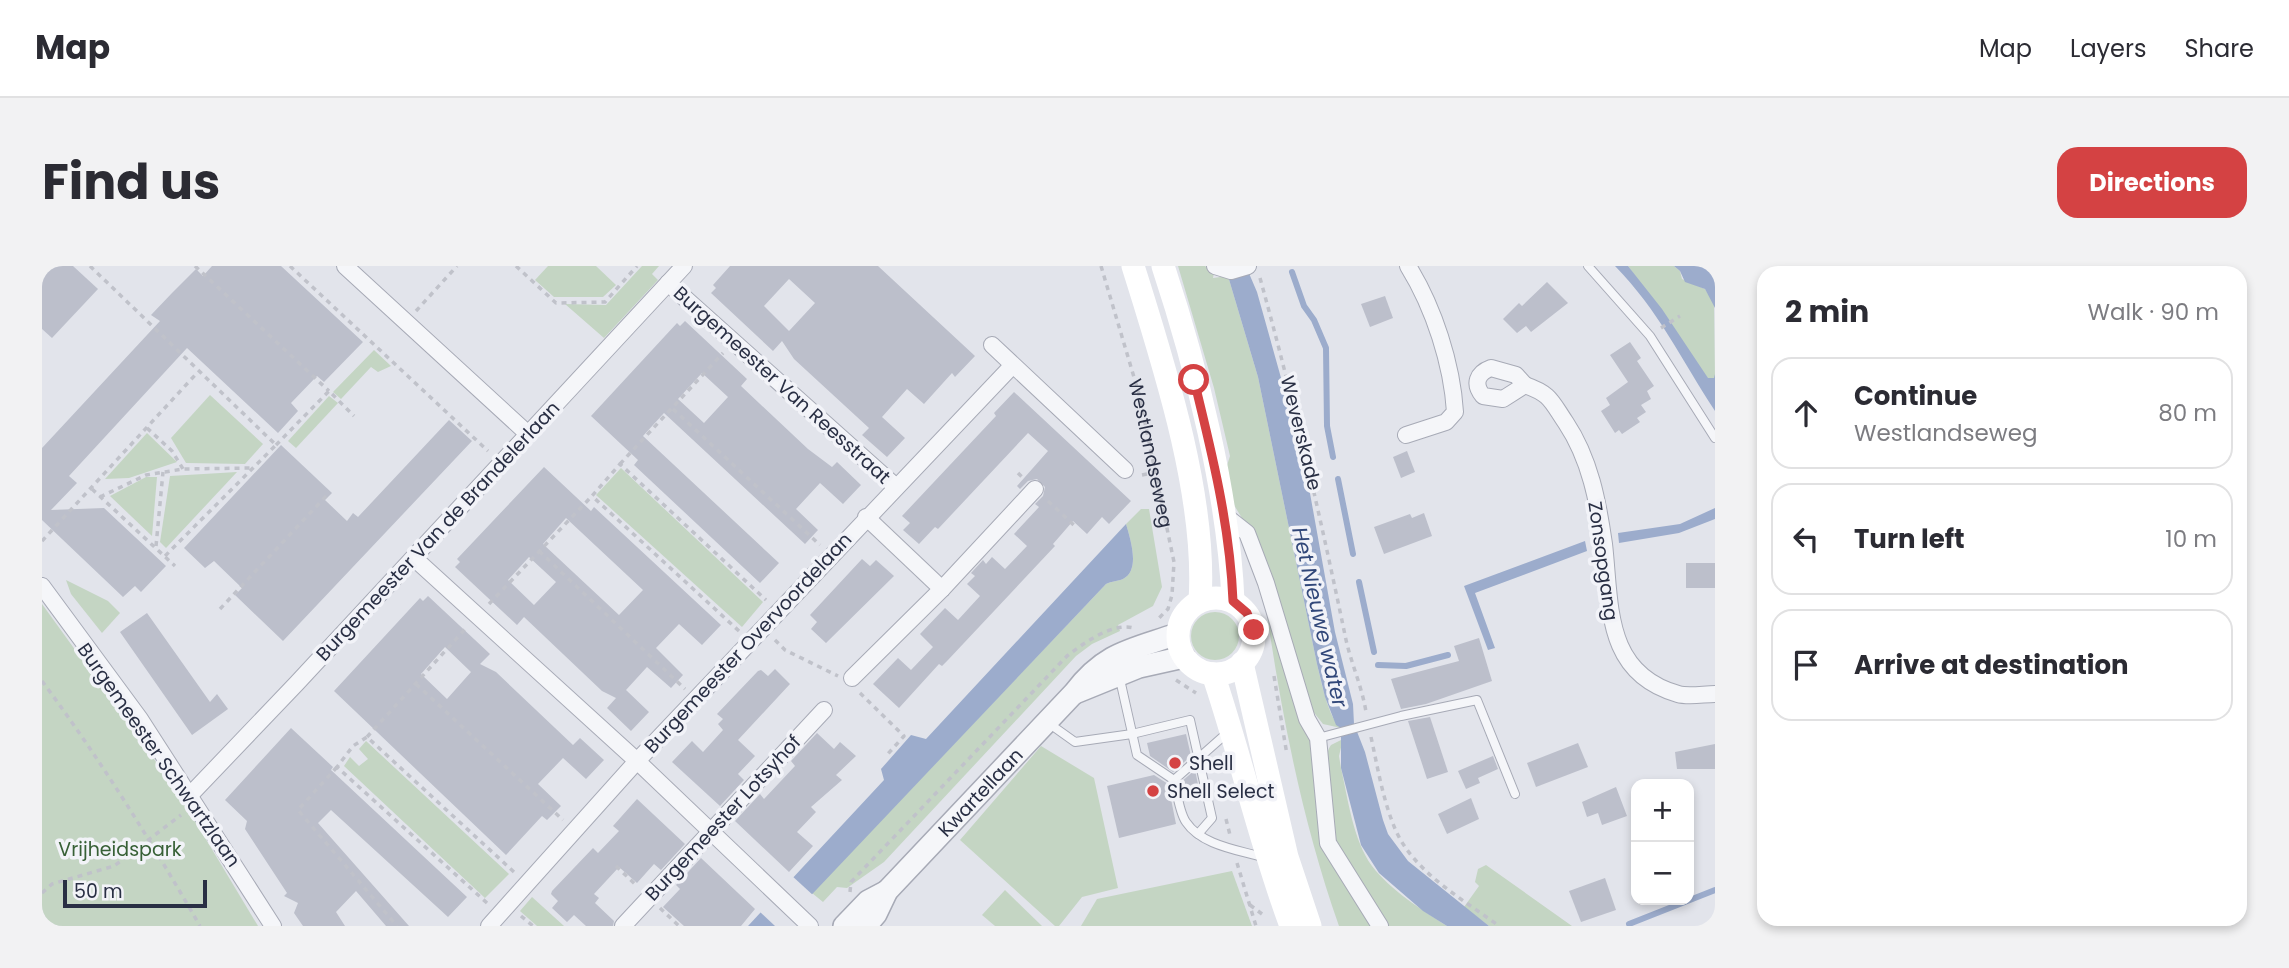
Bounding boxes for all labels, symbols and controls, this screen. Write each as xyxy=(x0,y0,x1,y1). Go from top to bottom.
text: Map xyxy=(35,24,110,71)
text: Map xyxy=(1979,32,2032,65)
text: Layers xyxy=(2070,32,2146,65)
text: Share xyxy=(2184,32,2254,65)
button: Directions xyxy=(2057,147,2247,218)
text: Find us xyxy=(42,148,220,216)
street label: Burgemeester Van Reesstraat xyxy=(667,280,897,490)
text: 2 min xyxy=(1785,290,1869,333)
text: Walk · 90 m xyxy=(2088,296,2219,328)
route start xyxy=(1178,364,1209,395)
street label: Weverskade xyxy=(1274,373,1328,493)
street label: Westlandseweg xyxy=(1122,375,1180,530)
text: Continue xyxy=(1854,378,1977,414)
icon: ahead xyxy=(1787,394,1825,432)
street label: Burgemeester Van de Brandelerlaan xyxy=(310,395,566,667)
text: 80 m xyxy=(2158,397,2217,429)
text: Westlandseweg xyxy=(1854,417,2038,449)
street label: Zonsopgang xyxy=(1581,500,1625,622)
icon: left xyxy=(1787,520,1825,558)
text: Turn left xyxy=(1854,521,1965,557)
text: 10 m xyxy=(2165,523,2217,555)
water label: Het Nieuwe water xyxy=(1285,524,1355,711)
street label: Burgemeester Overvoordelaan xyxy=(638,527,858,759)
route end xyxy=(1238,614,1269,645)
street label: Burgemeester Schwartzlaan xyxy=(71,638,247,872)
icon: arrive xyxy=(1787,646,1825,684)
text: Arrive at destination xyxy=(1854,647,2129,683)
street label: Burgemeester Lotsyhof xyxy=(639,729,807,907)
street label: Kwartellaan xyxy=(932,742,1029,843)
place label: Shell xyxy=(1189,750,1233,777)
marker: Shell xyxy=(1167,755,1183,771)
place label: Shell Select xyxy=(1167,778,1274,805)
map controls xyxy=(1631,779,1694,905)
button: + xyxy=(1631,779,1694,842)
marker: Shell Select xyxy=(1145,783,1161,799)
park label: Vrijheidspark xyxy=(58,836,182,863)
button: − xyxy=(1631,842,1694,905)
scale bar xyxy=(63,877,206,909)
text: 50 m xyxy=(74,878,123,905)

